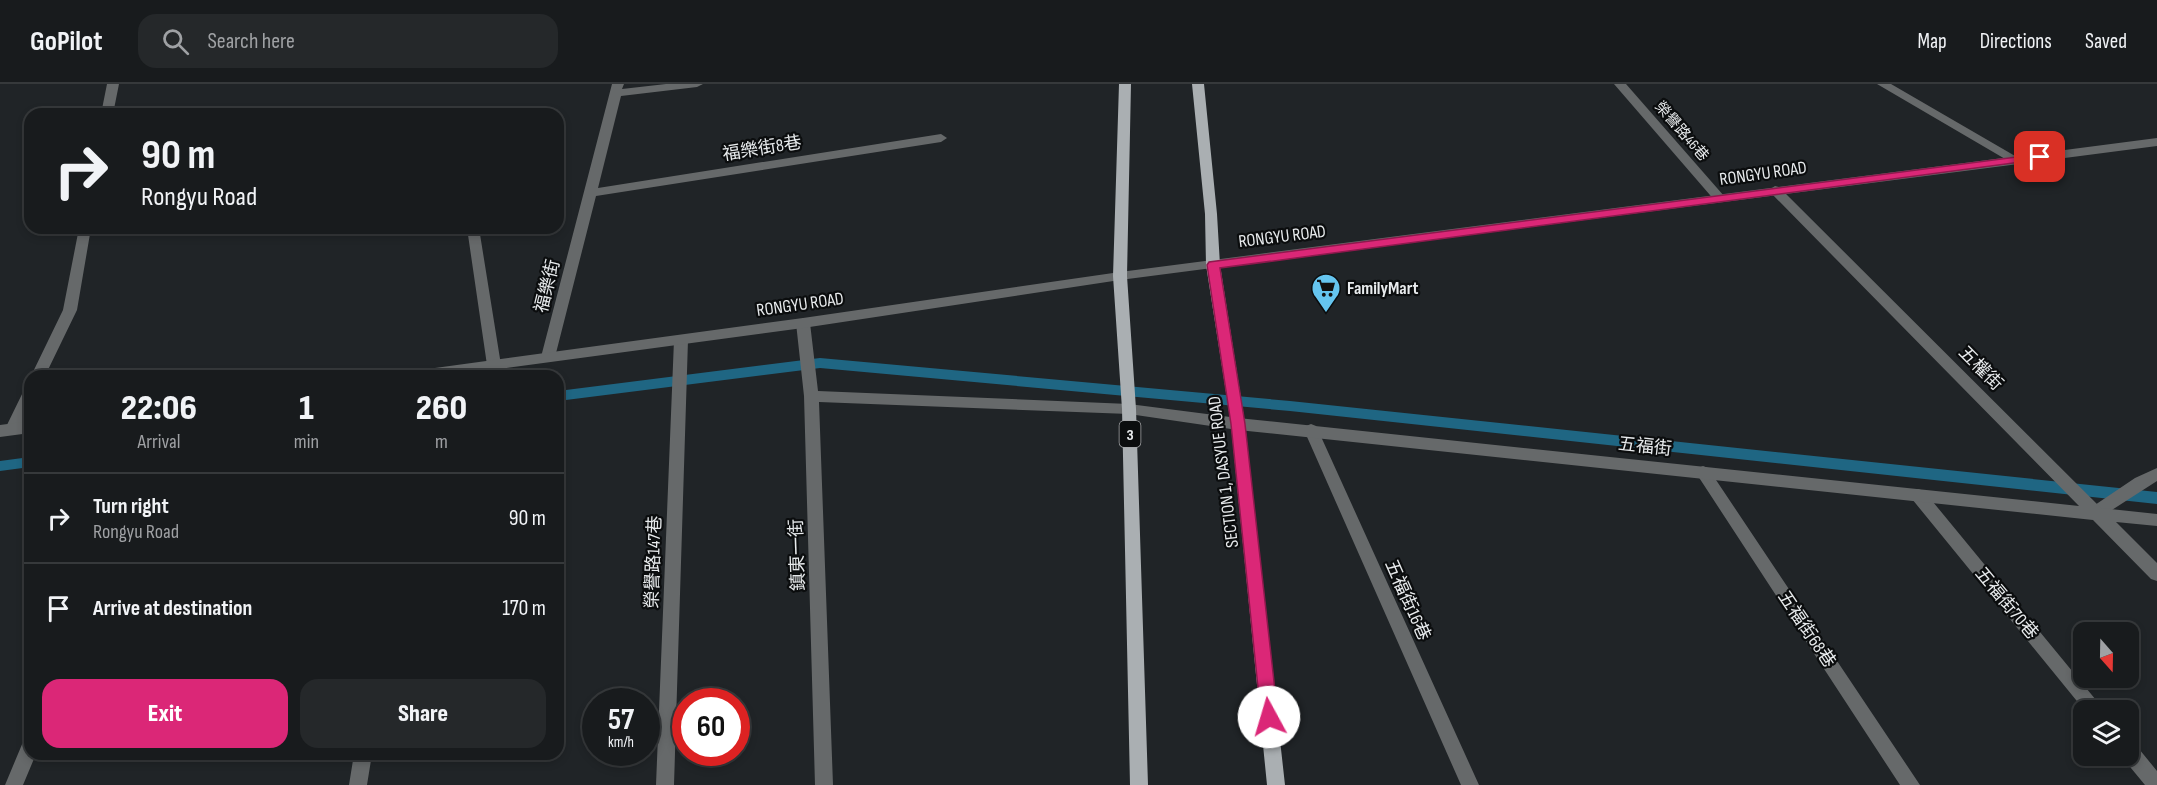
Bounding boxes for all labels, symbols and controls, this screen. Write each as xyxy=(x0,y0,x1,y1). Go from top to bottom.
search box xyxy=(138,14,558,68)
text: GoPilot xyxy=(30,25,102,58)
icon: search xyxy=(159,25,192,58)
text: Search here xyxy=(207,28,295,55)
text: Map xyxy=(1917,29,1947,54)
text: Directions xyxy=(1980,29,2052,54)
text: Saved xyxy=(2085,29,2127,54)
street label: 榮譽路46巷 xyxy=(1651,98,1713,165)
text: 90 m xyxy=(141,130,215,181)
pin xyxy=(2014,131,2065,182)
icon: right xyxy=(42,132,120,210)
street label: 福樂街8巷 xyxy=(721,132,803,165)
icon: arrive xyxy=(2023,140,2056,173)
street label: RONGYU ROAD xyxy=(1718,157,1808,190)
text: Rongyu Road xyxy=(141,181,257,213)
street label: RONGYU ROAD xyxy=(1237,221,1327,252)
street label: 福樂街 xyxy=(531,257,564,315)
supermarket icon: FamilyMart xyxy=(1310,272,1342,314)
place label: FamilyMart xyxy=(1347,278,1419,299)
street label: RONGYU ROAD xyxy=(755,288,845,321)
street label: 五權街 xyxy=(1954,342,2007,395)
text: 22:06 xyxy=(121,387,197,430)
text: 1 xyxy=(299,387,314,430)
text: 260 xyxy=(416,387,467,430)
street label: SECTION 1, DASYUE ROAD xyxy=(1204,395,1243,549)
road number: 3 xyxy=(1120,421,1140,447)
text: Arrival xyxy=(137,430,180,454)
text: min xyxy=(294,430,319,454)
text: m xyxy=(435,430,448,454)
street label: 五福街 xyxy=(1617,433,1673,460)
text: Turn right xyxy=(93,493,169,520)
icon: right xyxy=(42,502,75,535)
text: 90 m xyxy=(509,505,546,532)
street label: 榮譽路147巷 xyxy=(641,515,666,609)
street label: 鎮東一街 xyxy=(786,519,809,591)
text: Rongyu Road xyxy=(93,520,179,544)
street label: 五福街16巷 xyxy=(1380,557,1435,644)
street label: 五福街70巷 xyxy=(1971,563,2043,643)
street label: 五福街68巷 xyxy=(1773,587,1840,672)
icon: arrive xyxy=(42,592,75,625)
text: Arrive at destination xyxy=(93,595,252,622)
text: 170 m xyxy=(502,595,546,622)
north arrow xyxy=(2073,622,2139,688)
map controls xyxy=(2073,622,2139,766)
button: Exit xyxy=(42,679,288,748)
button: Share xyxy=(300,679,546,748)
position arrow xyxy=(1237,685,1301,749)
speed limit sign: 60 xyxy=(672,688,750,766)
button: layers xyxy=(2073,700,2139,766)
text: 57 xyxy=(608,702,634,738)
text: km/h xyxy=(608,733,634,752)

